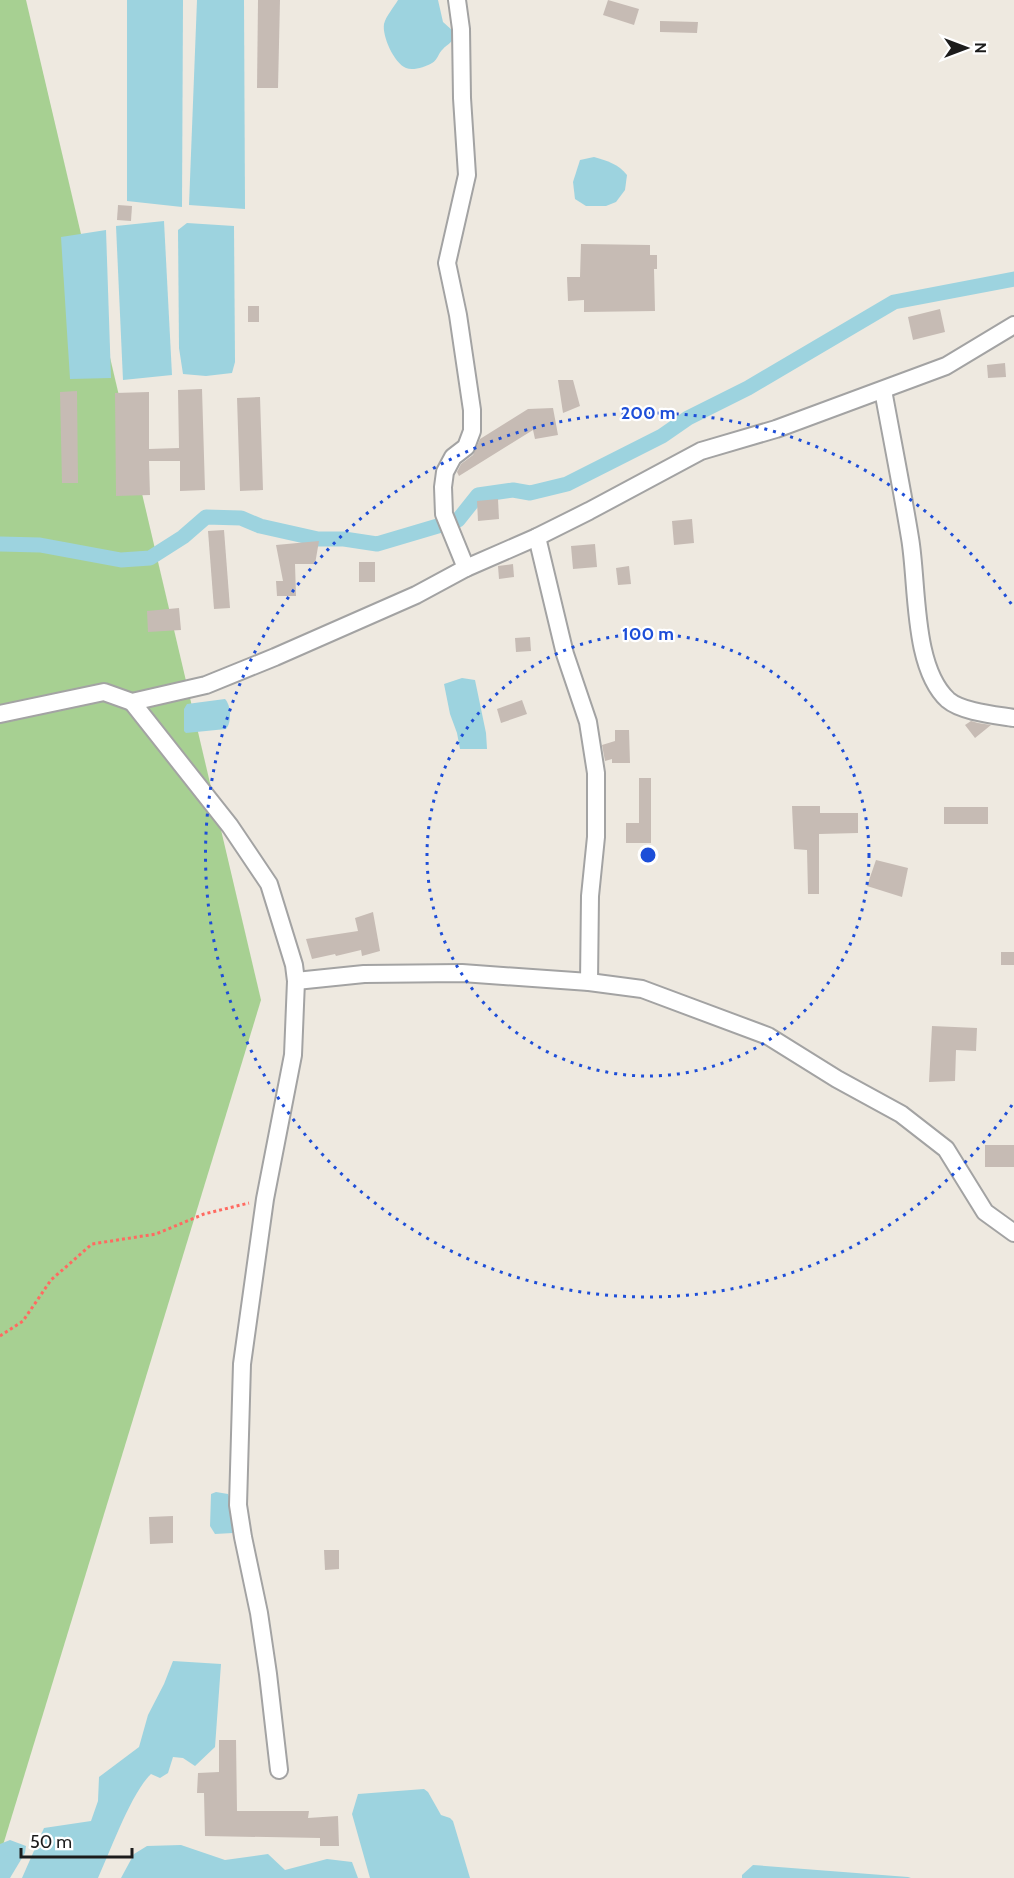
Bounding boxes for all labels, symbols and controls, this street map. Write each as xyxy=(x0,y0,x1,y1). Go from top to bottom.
north arrow xyxy=(936,18,996,78)
text: N xyxy=(971,42,990,54)
text: 200 m xyxy=(621,402,675,424)
text: 100 m xyxy=(622,623,674,645)
centre of rings xyxy=(638,845,658,865)
scale bar xyxy=(21,1821,132,1859)
text: 50 m xyxy=(30,1831,72,1853)

